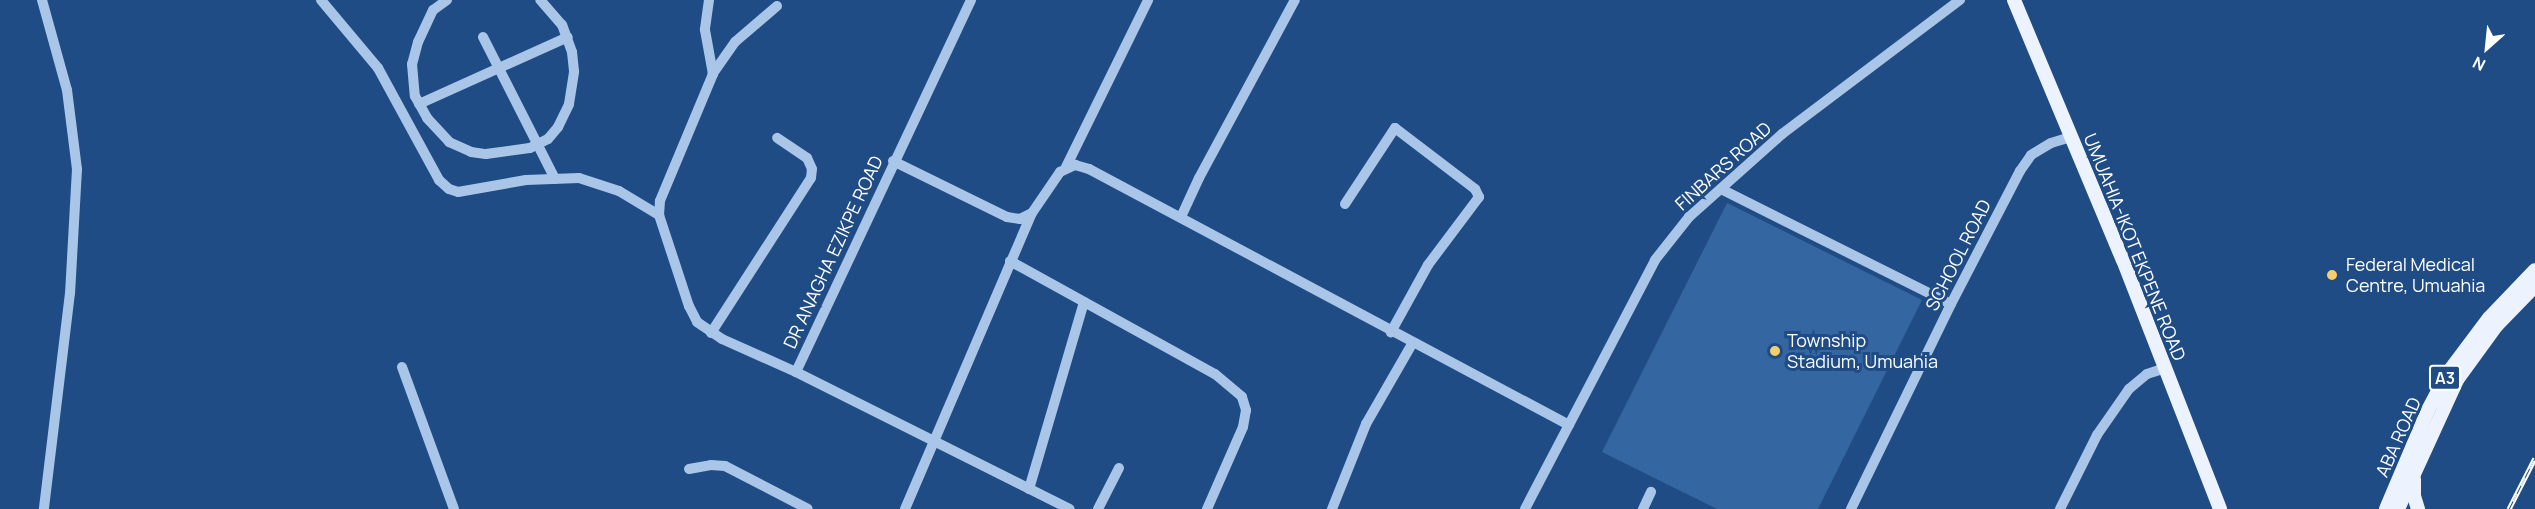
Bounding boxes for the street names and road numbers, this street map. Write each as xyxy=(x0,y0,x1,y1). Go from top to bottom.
street label: FINBARS ROAD xyxy=(1671,117,1775,215)
street label: UMUAHIA-IKOT EKPENE ROAD xyxy=(2079,130,2191,364)
street label: DR ANAGHA EZIKPE ROAD xyxy=(779,152,887,352)
street label: SCHOOL ROAD xyxy=(1921,195,1995,315)
road number: A3 xyxy=(2428,365,2462,391)
street label: ABA ROAD xyxy=(2371,394,2425,480)

